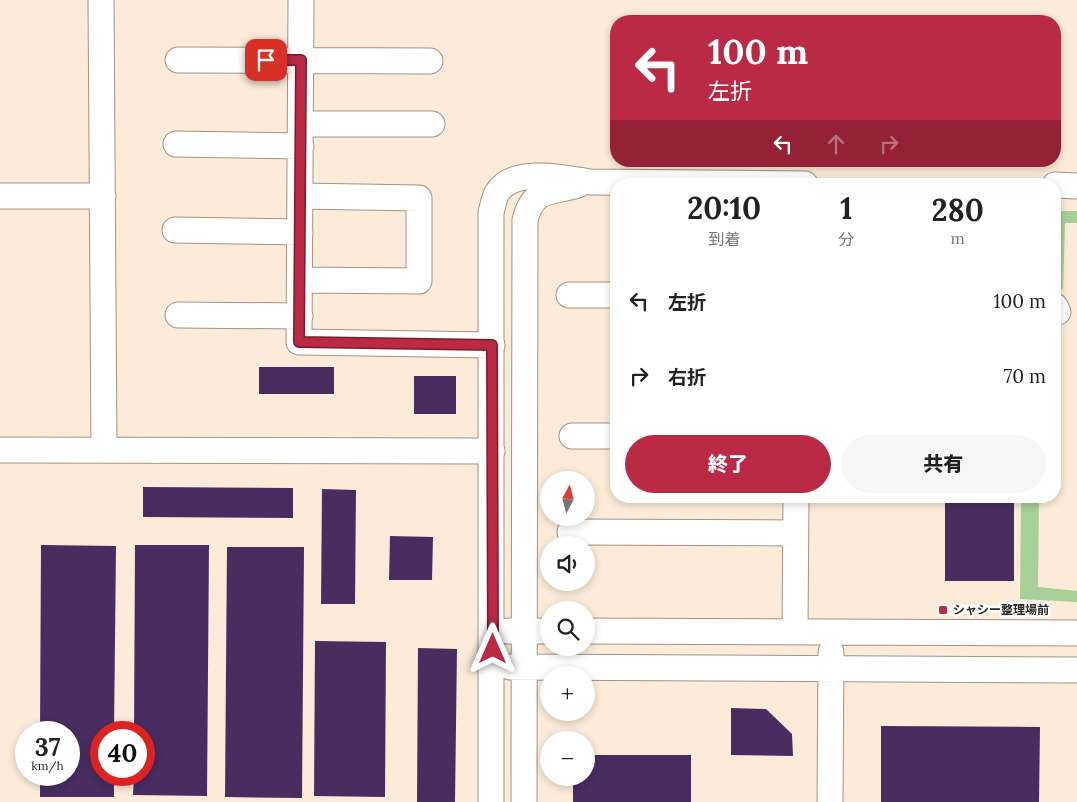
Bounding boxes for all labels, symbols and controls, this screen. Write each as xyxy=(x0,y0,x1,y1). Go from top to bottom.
text: 100 m xyxy=(708,29,808,74)
icon: left xyxy=(625,35,690,100)
pin xyxy=(245,39,287,81)
icon: arrive xyxy=(252,46,280,74)
text: 左折 xyxy=(708,77,752,105)
icon: left xyxy=(769,130,797,158)
icon: ahead xyxy=(822,130,850,158)
icon: right xyxy=(875,130,903,158)
text: 20:10 xyxy=(687,189,761,227)
text: 1 xyxy=(840,189,852,227)
text: 280 xyxy=(932,191,984,229)
text: m xyxy=(950,228,965,248)
text: 到着 xyxy=(708,229,740,249)
text: 分 xyxy=(838,229,854,249)
icon: left xyxy=(625,287,653,315)
text: 100 m xyxy=(994,289,1046,313)
text: 左折 xyxy=(668,290,706,314)
icon: right xyxy=(625,362,653,390)
text: 70 m xyxy=(1003,364,1046,388)
text: 右折 xyxy=(668,365,706,389)
button: 終了 xyxy=(625,435,831,493)
button: 共有 xyxy=(841,435,1046,493)
north arrow xyxy=(540,471,595,526)
map controls xyxy=(540,471,595,786)
button: sound xyxy=(540,536,595,591)
button: search xyxy=(540,601,595,656)
place label: シャシー整理場前 xyxy=(953,602,1049,617)
marker: シャシー整理場前 xyxy=(937,604,949,616)
position arrow xyxy=(466,622,518,674)
button: + xyxy=(540,666,595,721)
speed limit sign: 40 xyxy=(90,721,155,786)
text: 37 xyxy=(35,731,60,763)
button: − xyxy=(540,731,595,786)
text: km/h xyxy=(31,758,64,773)

